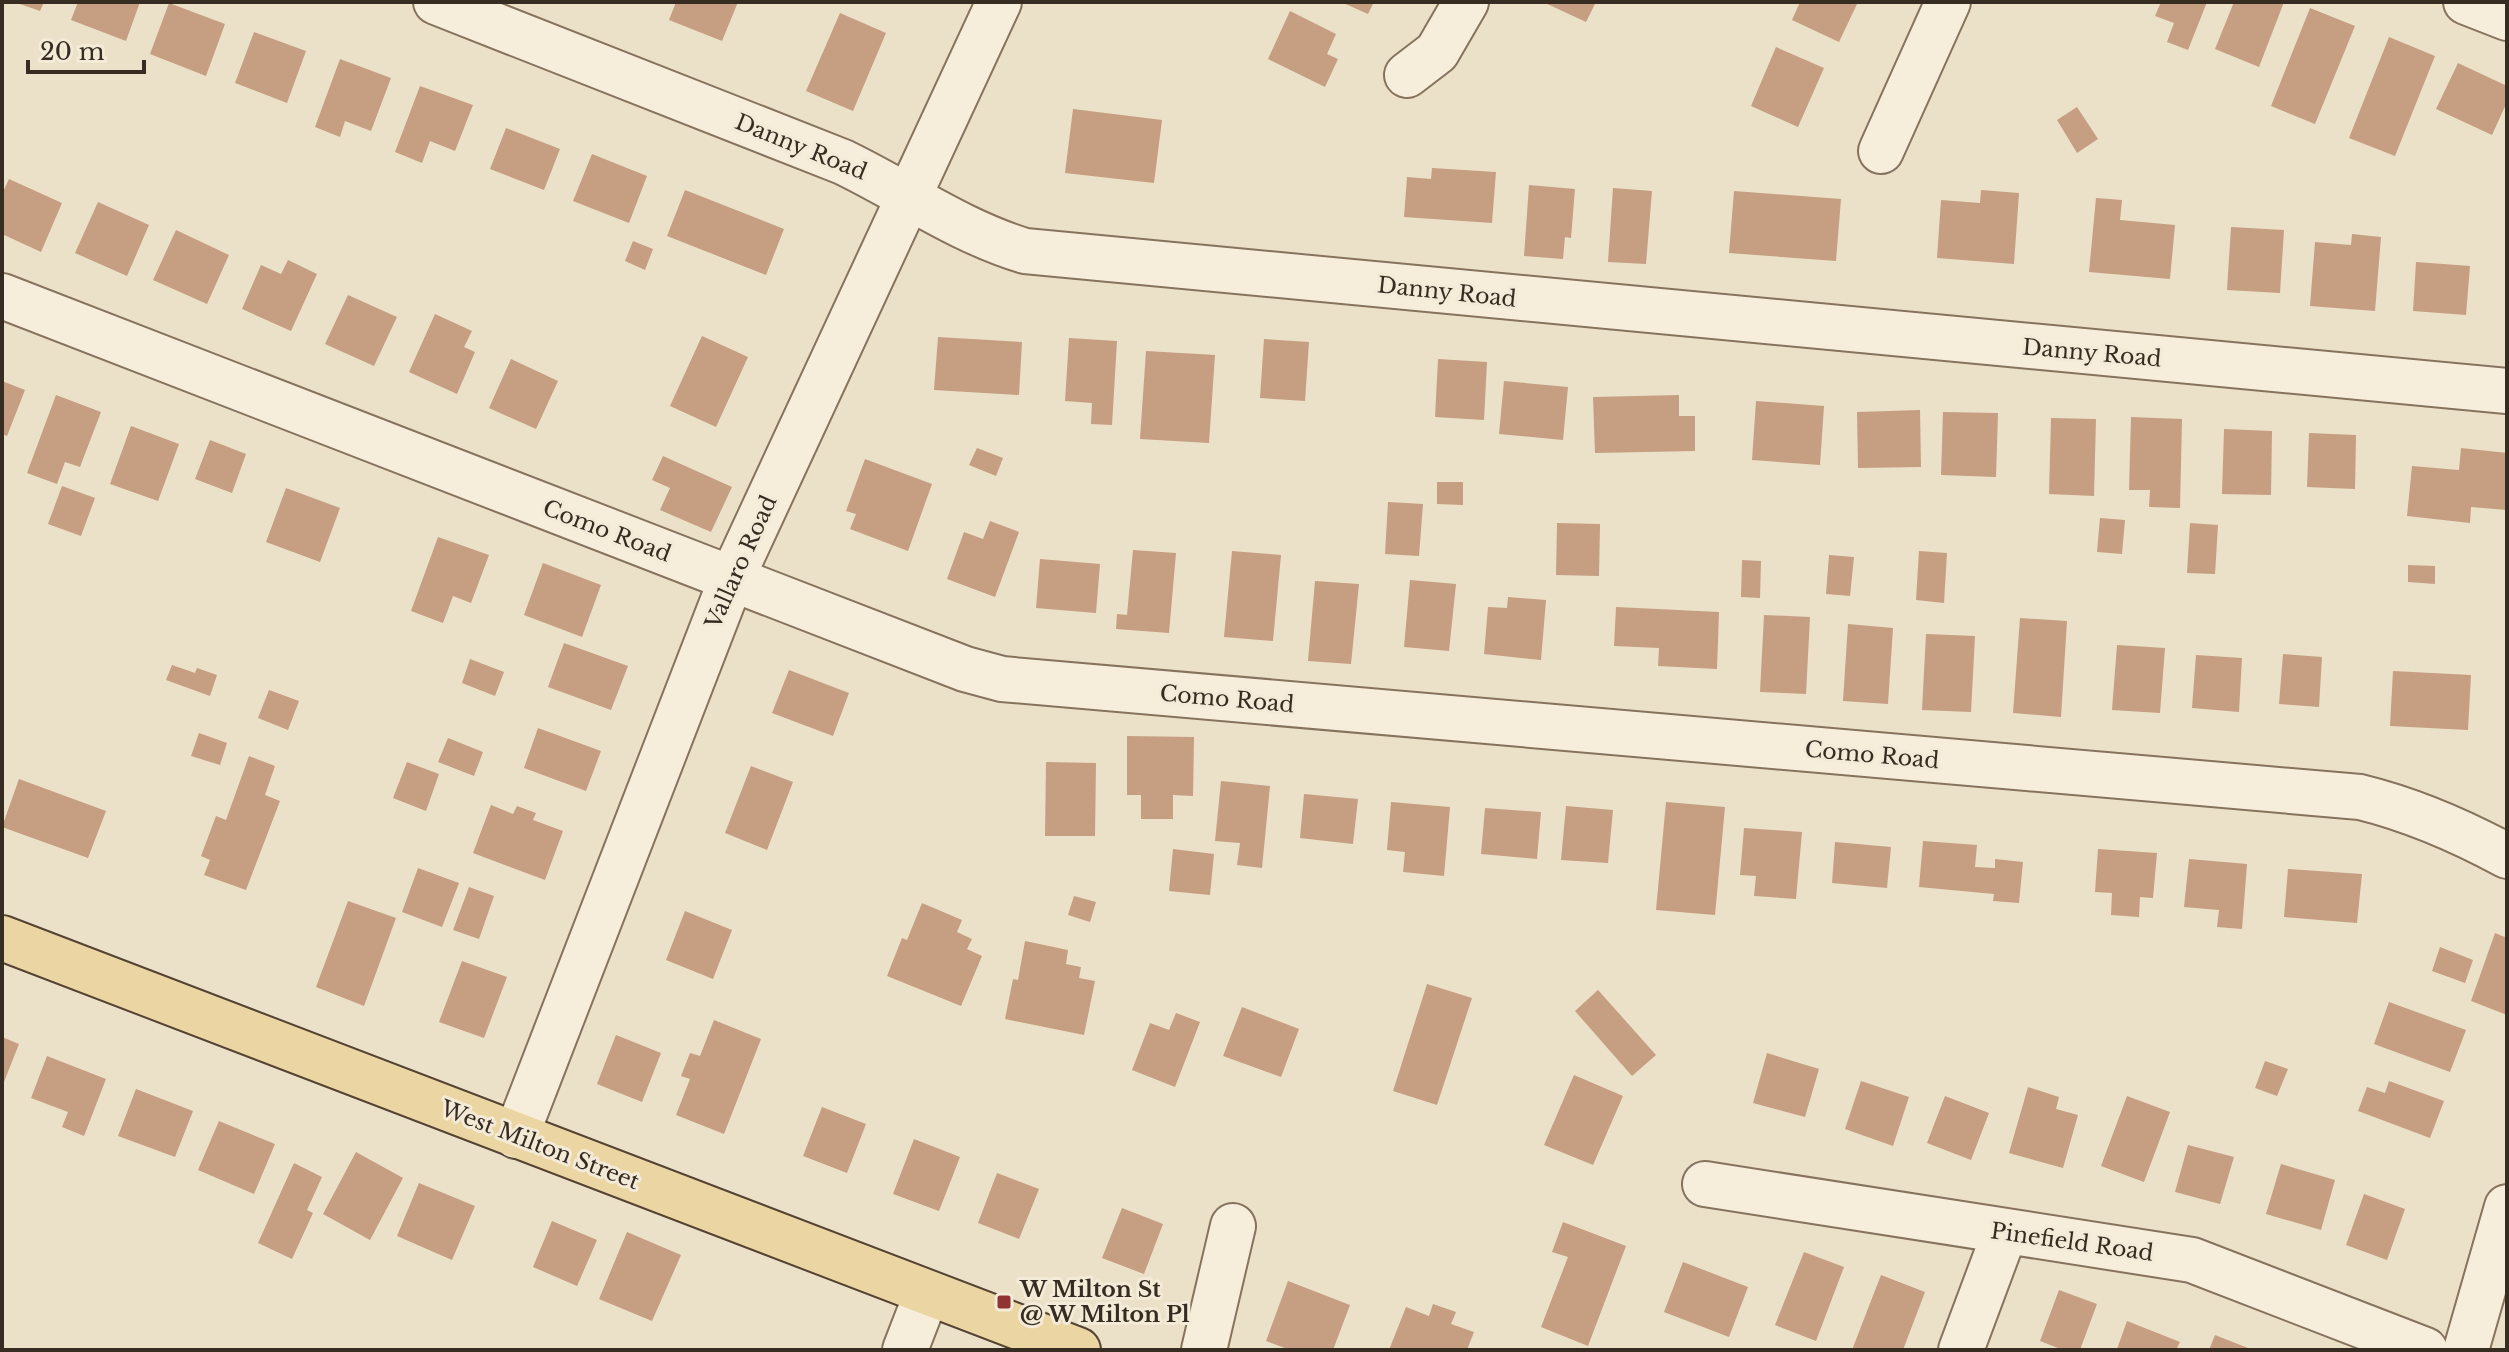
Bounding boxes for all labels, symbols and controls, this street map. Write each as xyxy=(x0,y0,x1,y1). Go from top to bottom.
scale bar xyxy=(28,24,144,74)
text: 20 m xyxy=(40,37,105,66)
street label: Danny Road xyxy=(731,108,871,186)
street label: Danny Road xyxy=(1376,271,1518,313)
street label: Danny Road xyxy=(2021,333,2163,373)
street label: Vallaro Road xyxy=(699,491,783,634)
street label: Como Road xyxy=(539,494,675,568)
street label: Como Road xyxy=(1159,680,1296,718)
street label: Como Road xyxy=(1804,736,1941,774)
street label: West Milton Street xyxy=(436,1094,644,1196)
street label: Pinefield Road xyxy=(1989,1217,2155,1267)
place label: W Milton St @ W Milton Pl xyxy=(1019,1276,1190,1328)
marker: W Milton St @ W Milton Pl xyxy=(995,1293,1013,1311)

